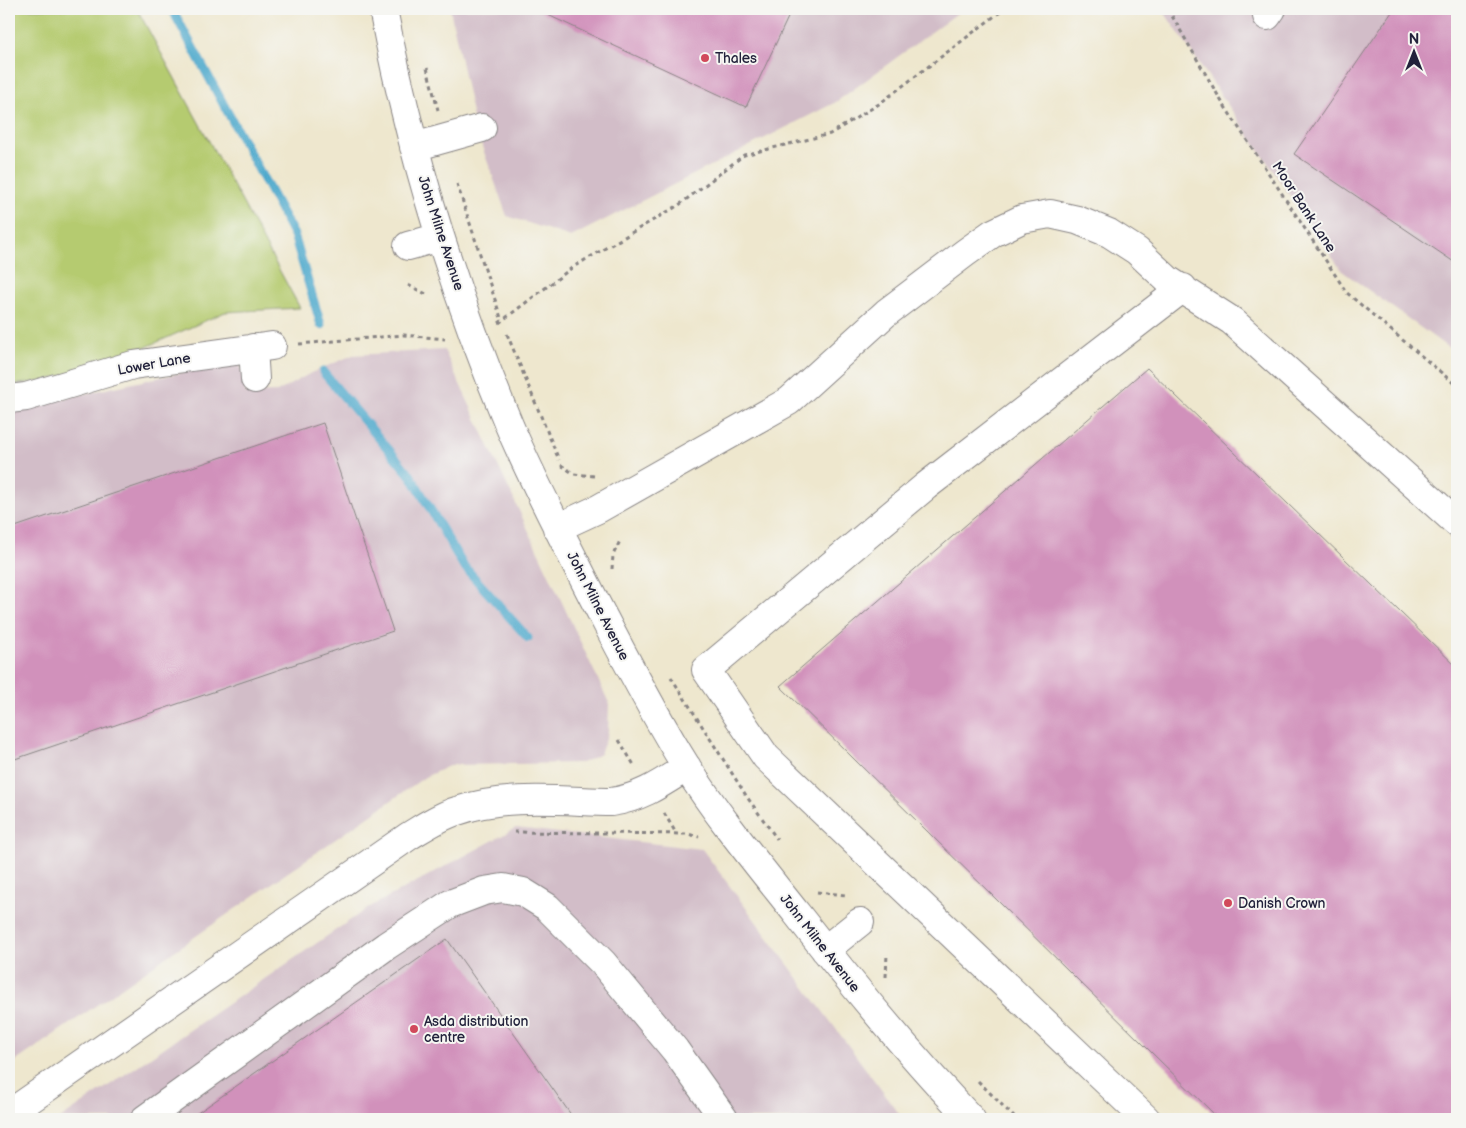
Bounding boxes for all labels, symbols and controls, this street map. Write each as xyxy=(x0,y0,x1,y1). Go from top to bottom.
north arrow xyxy=(1388,28,1438,78)
text: N xyxy=(1409,31,1419,48)
place label: Thales xyxy=(715,50,757,67)
marker: Thales xyxy=(699,52,711,64)
street label: Moor Bank Lane xyxy=(1268,158,1340,256)
street label: John Milne Avenue xyxy=(414,173,468,293)
street label: Lower Lane xyxy=(116,349,192,379)
street label: John Milne Avenue xyxy=(563,549,633,663)
street label: John Milne Avenue xyxy=(776,891,864,995)
place label: Danish Crown xyxy=(1238,895,1326,912)
marker: Danish Crown xyxy=(1222,897,1234,909)
place label: Asda distribution centre xyxy=(424,1013,529,1046)
marker: Asda distribution centre xyxy=(408,1023,420,1035)

